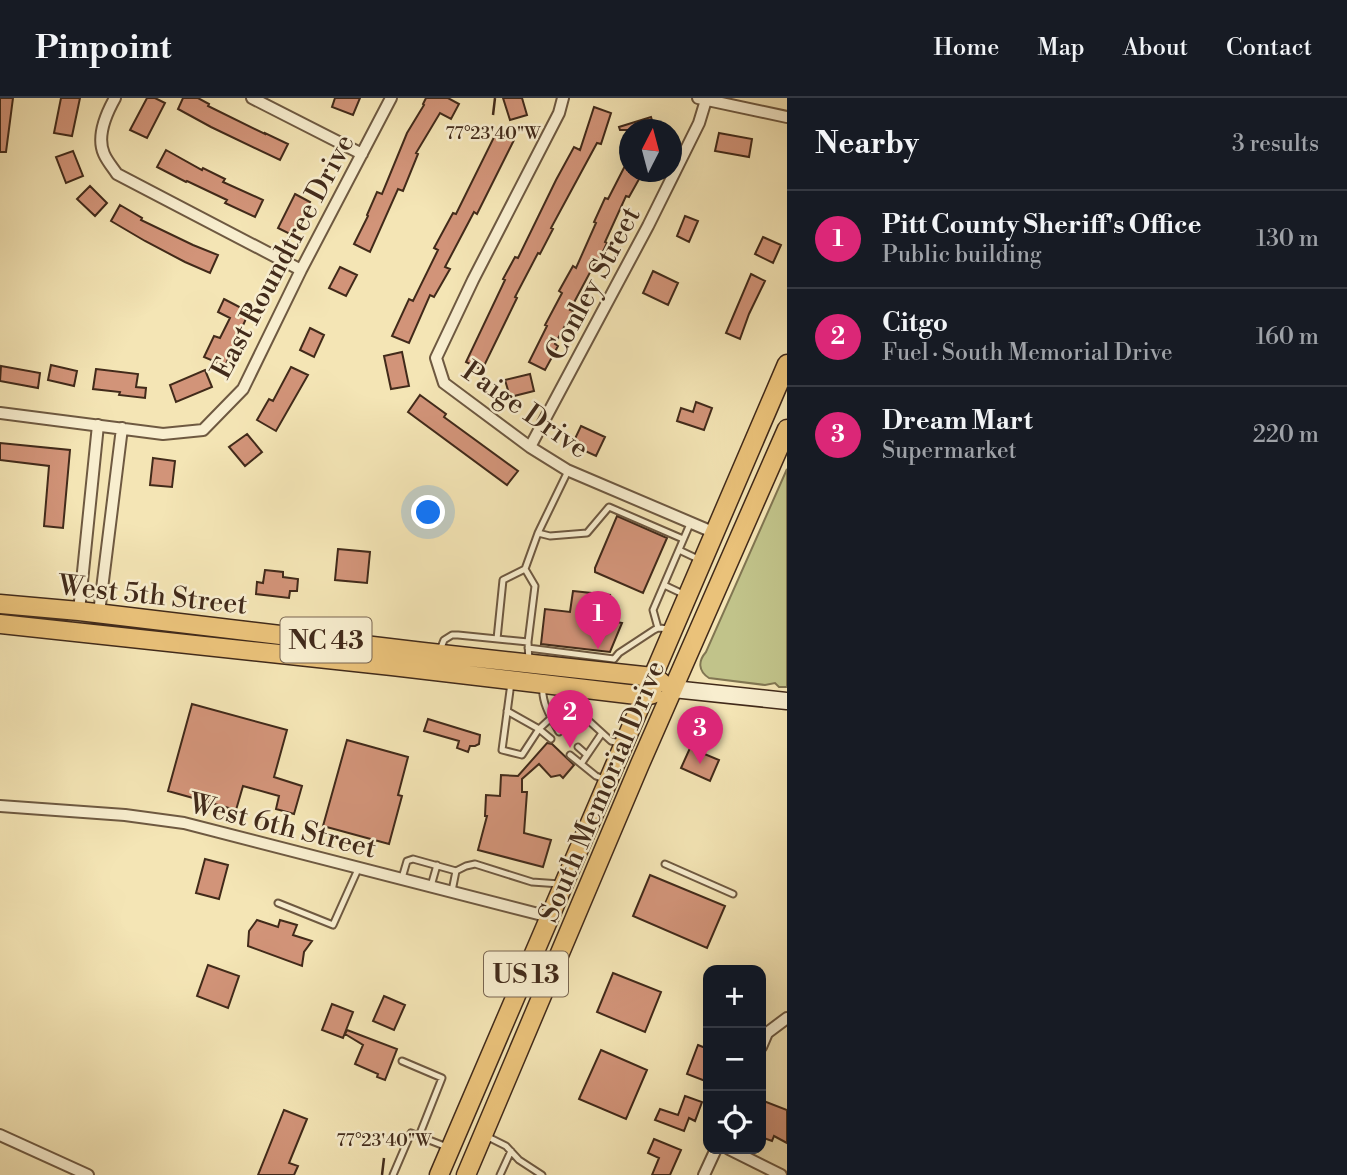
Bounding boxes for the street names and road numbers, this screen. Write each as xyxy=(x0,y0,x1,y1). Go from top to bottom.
street label: East Roundtree Drive xyxy=(204,128,363,385)
street label: Conley Street xyxy=(538,201,649,367)
street label: Paige Drive xyxy=(455,354,595,467)
street label: West 5th Street xyxy=(55,568,249,623)
road number: NC 43 xyxy=(280,618,372,662)
street label: South Memorial Drive xyxy=(531,655,673,928)
street label: West 6th Street xyxy=(184,786,380,867)
road number: US 13 xyxy=(484,952,568,996)

